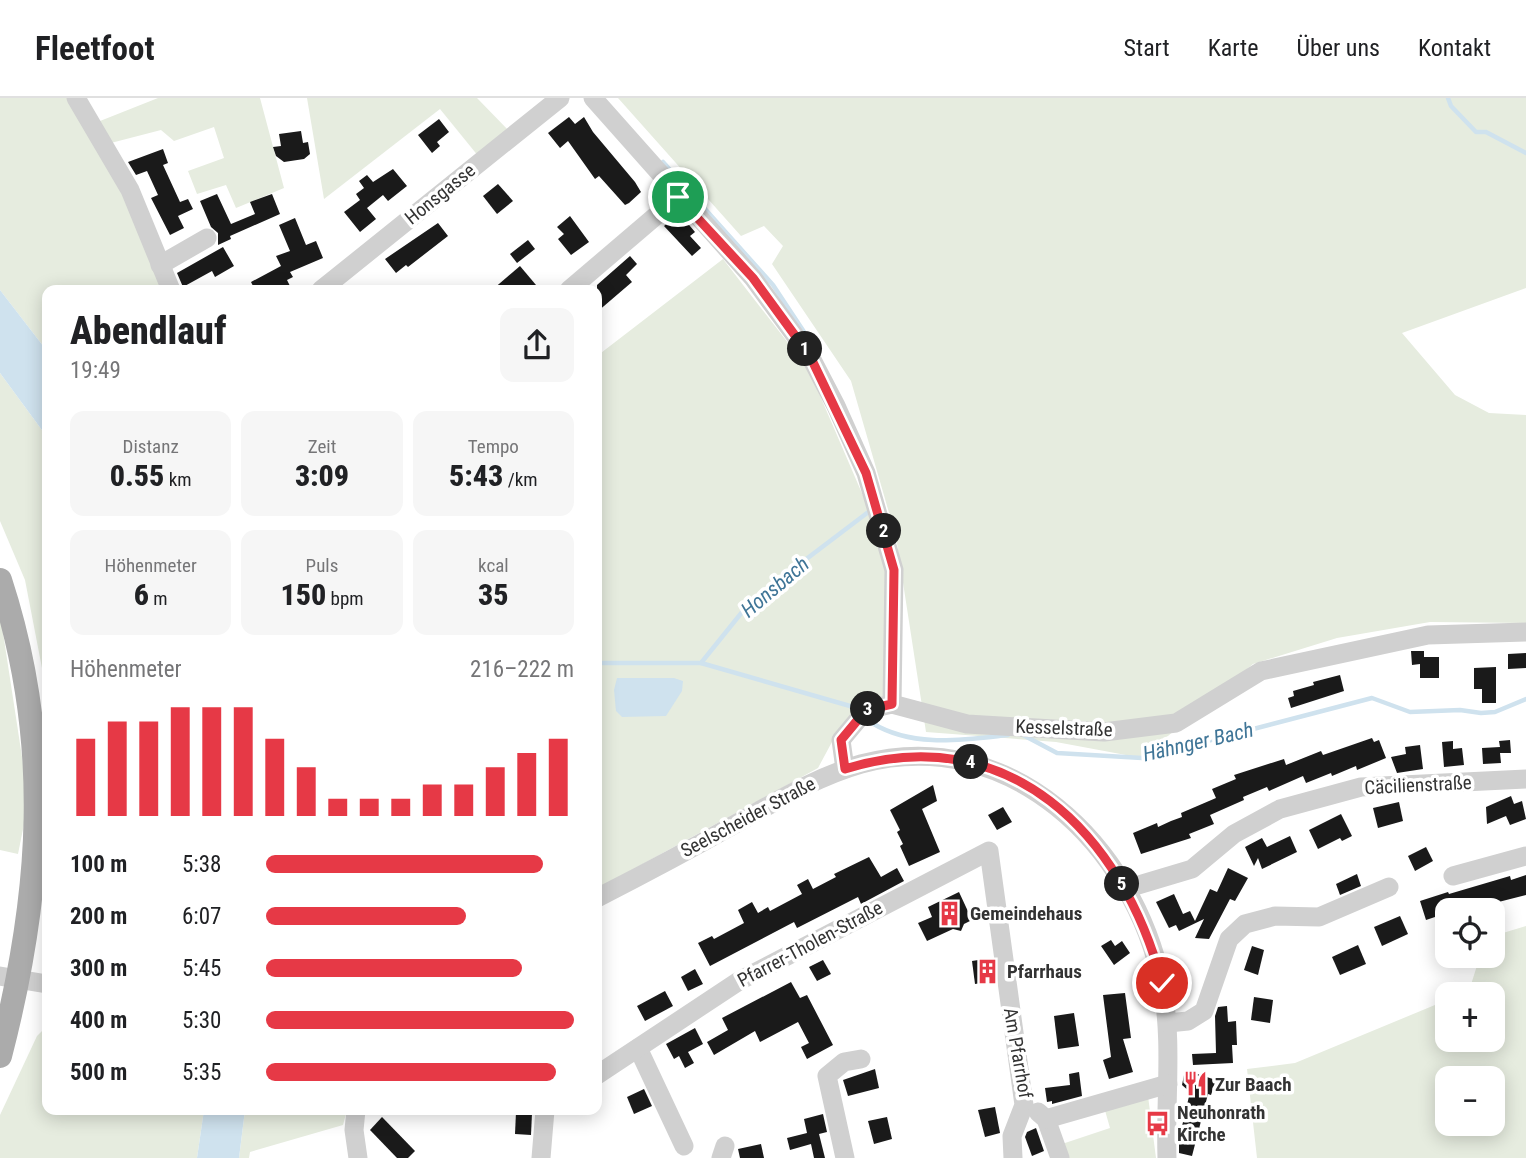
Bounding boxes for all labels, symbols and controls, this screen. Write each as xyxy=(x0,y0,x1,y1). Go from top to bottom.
text: Fleetfoot xyxy=(35,29,155,68)
text: Start xyxy=(1124,34,1170,62)
text: Karte xyxy=(1208,34,1258,62)
text: Über uns xyxy=(1296,34,1380,62)
text: Kontakt xyxy=(1418,34,1491,62)
street label: Honsgasse xyxy=(400,159,480,229)
pin xyxy=(648,167,708,227)
icon: arrive xyxy=(659,178,697,216)
button: share xyxy=(500,308,574,382)
text: Abendlauf xyxy=(70,309,226,353)
pin: 1 xyxy=(788,331,822,366)
text: 1 xyxy=(800,337,809,360)
text: 19:49 xyxy=(70,357,121,384)
text: Distanz xyxy=(123,435,179,458)
text: Zeit xyxy=(308,435,336,458)
text: Tempo xyxy=(468,435,519,458)
text: 0.55 xyxy=(110,458,164,493)
text: 3:09 xyxy=(295,458,349,493)
text: 5:43 xyxy=(449,458,503,493)
text: km xyxy=(164,468,192,491)
text: /km xyxy=(503,468,538,491)
pin: 2 xyxy=(866,514,902,548)
text: 2 xyxy=(879,519,888,542)
water label: Honsbach xyxy=(736,552,814,622)
text: Höhenmeter xyxy=(105,554,197,577)
text: Puls xyxy=(306,554,338,577)
text: kcal xyxy=(478,554,509,577)
text: 6 xyxy=(134,577,149,612)
text: 150 xyxy=(280,577,326,612)
text: 35 xyxy=(478,577,509,612)
text: m xyxy=(149,587,168,610)
text: bpm xyxy=(326,587,364,610)
text: Höhenmeter xyxy=(70,656,182,683)
text: 216–222 m xyxy=(470,656,574,683)
pin: 3 xyxy=(850,692,886,726)
text: 3 xyxy=(863,697,872,720)
street label: Kesselstraße xyxy=(1015,715,1113,741)
water label: Hähnger Bach xyxy=(1140,718,1256,766)
pin: 4 xyxy=(954,744,988,780)
text: 4 xyxy=(966,750,975,773)
street label: Cäcilienstraße xyxy=(1364,771,1472,799)
street label: Seelscheider Straße xyxy=(677,772,819,862)
text: 100 m xyxy=(70,851,127,878)
text: 5:38 xyxy=(182,851,221,878)
pin: 5 xyxy=(1104,866,1140,902)
text: 5 xyxy=(1117,872,1126,895)
street label: Pfarrer-Tholen-Straße xyxy=(733,896,887,992)
map controls xyxy=(1435,898,1505,1136)
button: locate xyxy=(1435,898,1505,968)
building icon: Gemeindehaus xyxy=(936,899,964,927)
place label: Gemeindehaus xyxy=(970,902,1082,925)
text: 200 m xyxy=(70,903,127,930)
text: 6:07 xyxy=(182,903,221,930)
pin xyxy=(1132,953,1192,1013)
text: 300 m xyxy=(70,955,127,982)
text: 5:45 xyxy=(182,955,221,982)
building icon: Pfarrhaus xyxy=(973,957,1001,985)
place label: Pfarrhaus xyxy=(1007,960,1082,983)
icon: check xyxy=(1143,964,1181,1002)
button: + xyxy=(1435,982,1505,1052)
street label: Am Pfarrhof xyxy=(999,1006,1037,1100)
text: 400 m xyxy=(70,1007,127,1034)
text: 5:30 xyxy=(182,1007,221,1034)
text: 500 m xyxy=(70,1059,127,1086)
text: 5:35 xyxy=(182,1059,221,1086)
button: − xyxy=(1435,1066,1505,1136)
restaurant icon: Zur Baach xyxy=(1181,1070,1209,1098)
place label: Zur Baach xyxy=(1215,1073,1292,1096)
place label: Neuhonrath Kirche xyxy=(1177,1101,1265,1146)
bus stop icon: Neuhonrath Kirche xyxy=(1143,1109,1171,1137)

